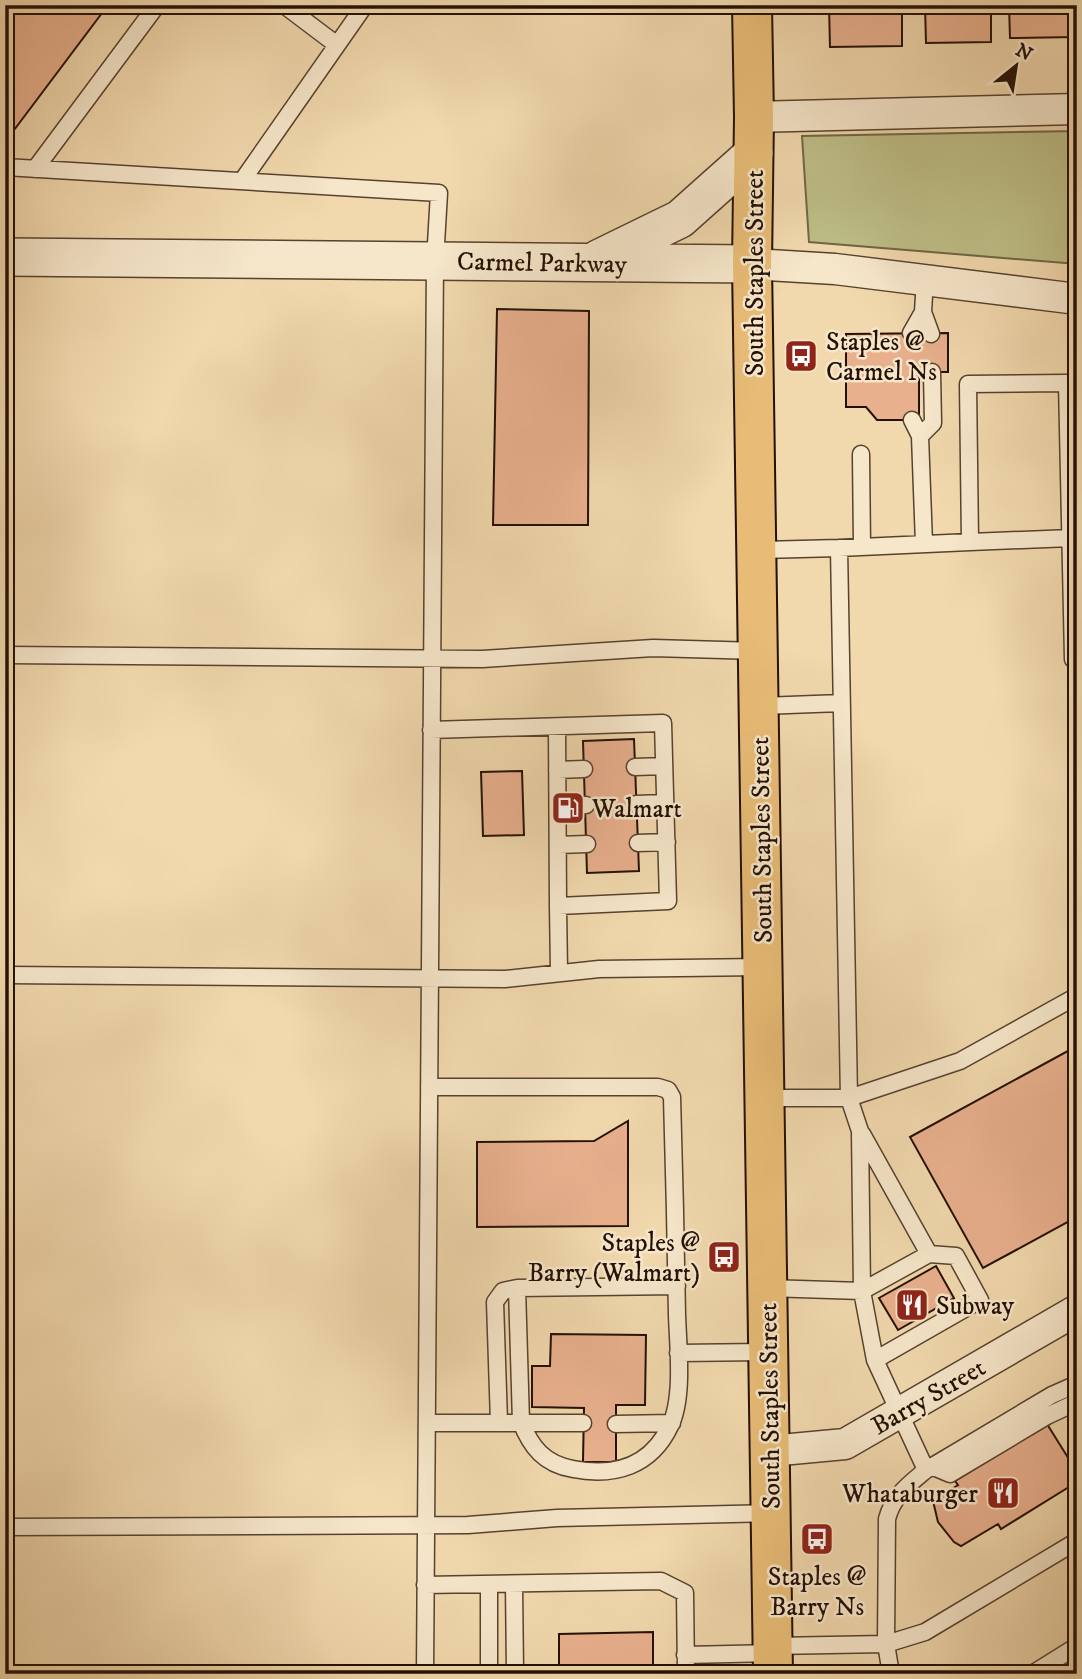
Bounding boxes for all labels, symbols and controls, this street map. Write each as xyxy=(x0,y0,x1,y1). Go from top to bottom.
north arrow xyxy=(981,32,1050,102)
text: N xyxy=(1011,39,1037,67)
street label: South Staples Street xyxy=(739,170,772,376)
street label: Carmel Parkway xyxy=(457,246,628,281)
place label: Staples @ Carmel Ns xyxy=(826,326,937,389)
bus stop icon: Staples @ Carmel Ns xyxy=(782,337,820,375)
street label: South Staples Street xyxy=(744,736,781,944)
fuel station icon: Walmart xyxy=(549,789,587,827)
place label: Walmart xyxy=(591,793,682,826)
place label: Staples @ Barry (Walmart) xyxy=(528,1227,700,1290)
bus stop icon: Staples @ Barry (Walmart) xyxy=(705,1238,743,1276)
restaurant icon: Subway xyxy=(893,1286,931,1324)
place label: Subway xyxy=(936,1290,1015,1323)
street label: South Staples Street xyxy=(752,1302,789,1510)
street label: Barry Street xyxy=(866,1351,992,1443)
restaurant icon: Whataburger xyxy=(984,1474,1022,1512)
place label: Whataburger xyxy=(841,1478,978,1511)
bus stop icon: Staples @ Barry Ns xyxy=(798,1520,836,1558)
place label: Staples @ Barry Ns xyxy=(768,1561,866,1624)

